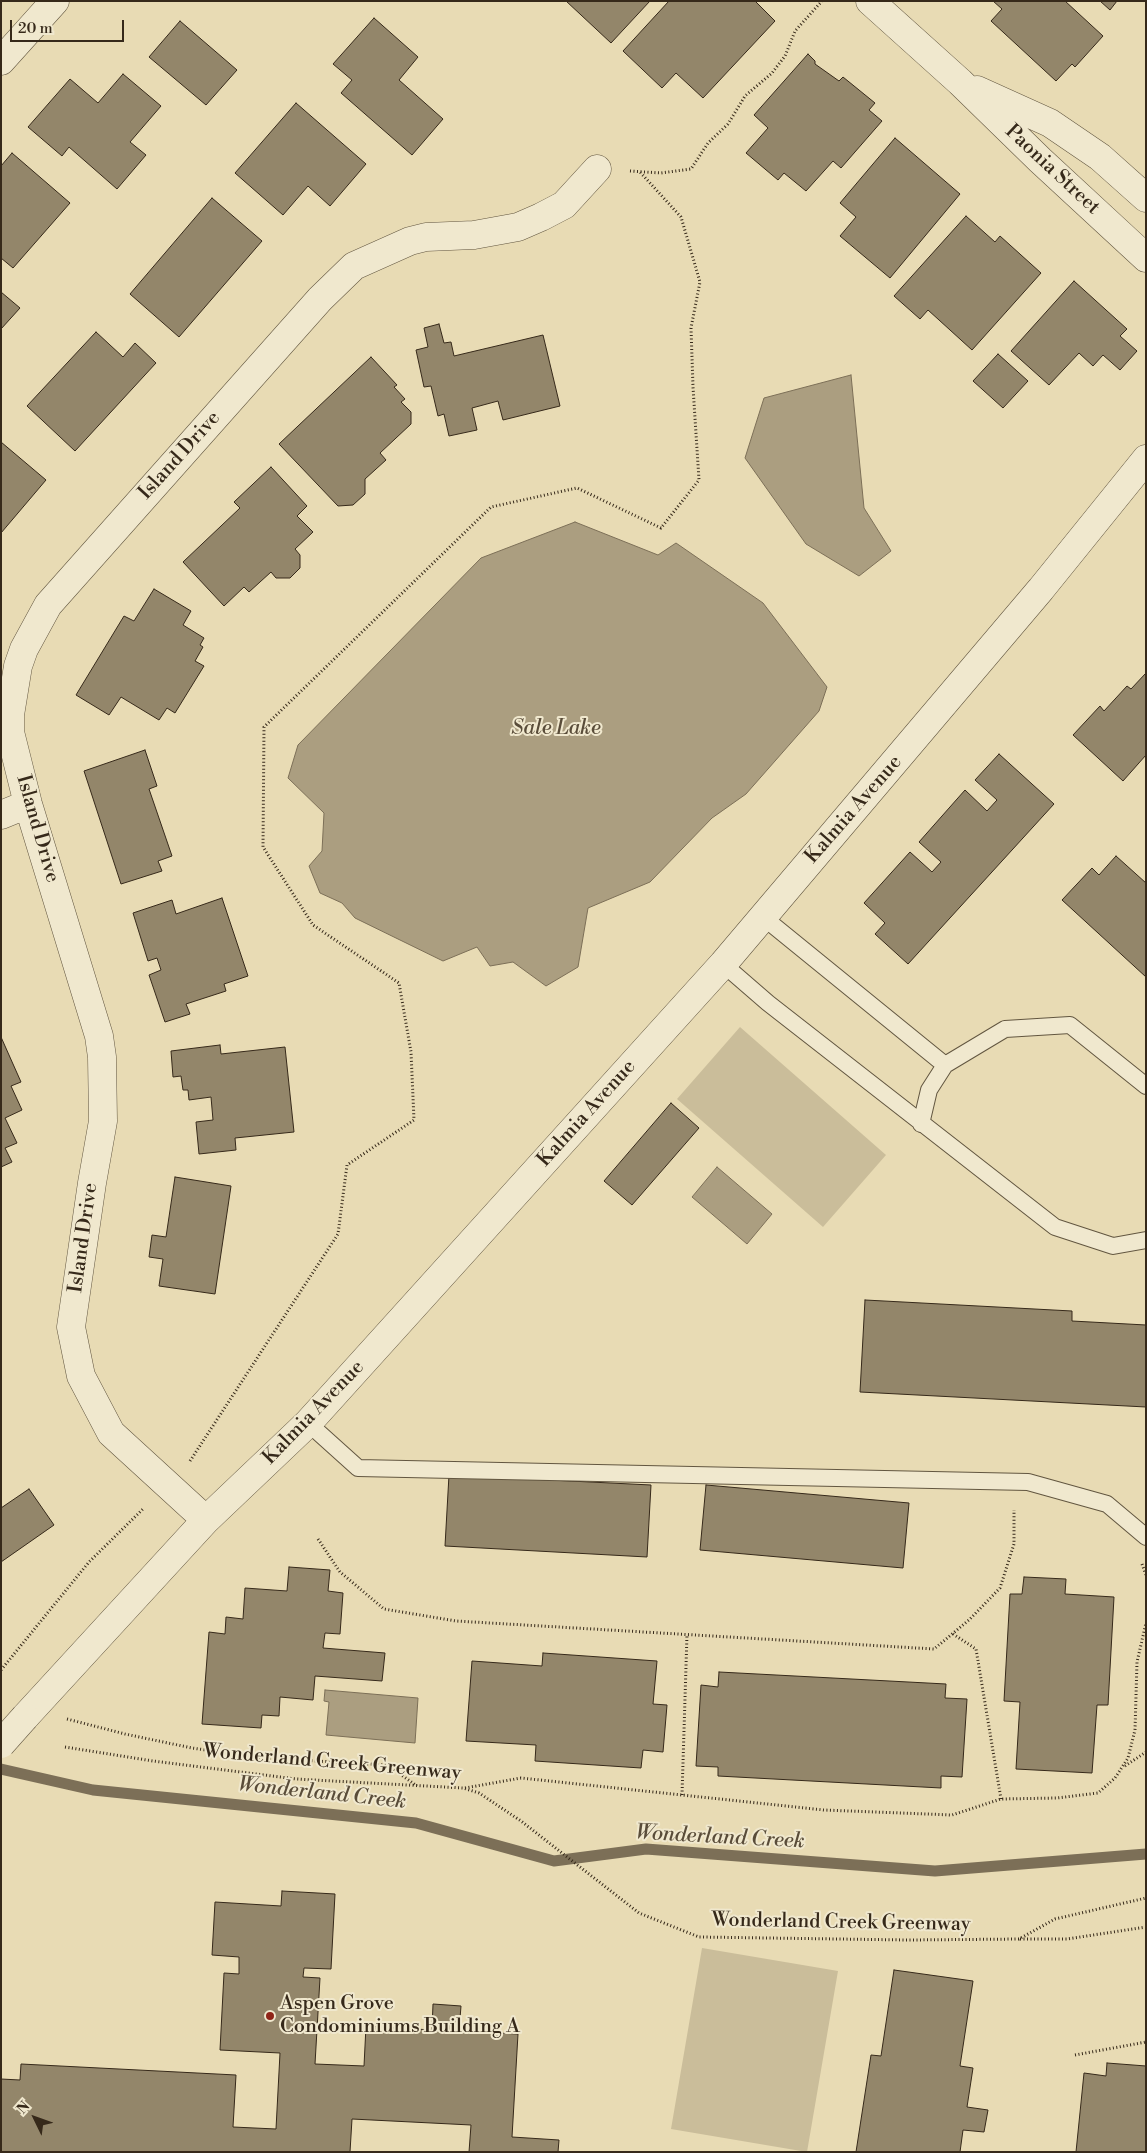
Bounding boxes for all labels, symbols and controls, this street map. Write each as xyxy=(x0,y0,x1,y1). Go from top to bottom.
scale bar xyxy=(12,10,126,42)
text: 20 m xyxy=(18,19,53,38)
street label: Paonia Street xyxy=(1000,120,1104,220)
street label: Island Drive xyxy=(134,407,226,505)
water label: Sale Lake xyxy=(511,716,601,742)
street label: Kalmia Avenue xyxy=(800,751,908,869)
street label: Island Drive xyxy=(10,772,64,886)
street label: Kalmia Avenue xyxy=(533,1056,641,1172)
street label: Island Drive xyxy=(64,1182,104,1294)
street label: Kalmia Avenue xyxy=(258,1356,370,1470)
street label: Wonderland Creek Greenway xyxy=(202,1740,462,1786)
water label: Wonderland Creek xyxy=(237,1773,407,1815)
water label: Wonderland Creek xyxy=(635,1821,805,1855)
street label: Wonderland Creek Greenway xyxy=(711,1909,971,1937)
place label: Aspen Grove Condominiums Building A xyxy=(280,1992,520,2039)
marker: Aspen Grove Condominiums Building A xyxy=(264,2010,276,2022)
north arrow xyxy=(10,2093,60,2143)
text: N xyxy=(13,2098,34,2118)

